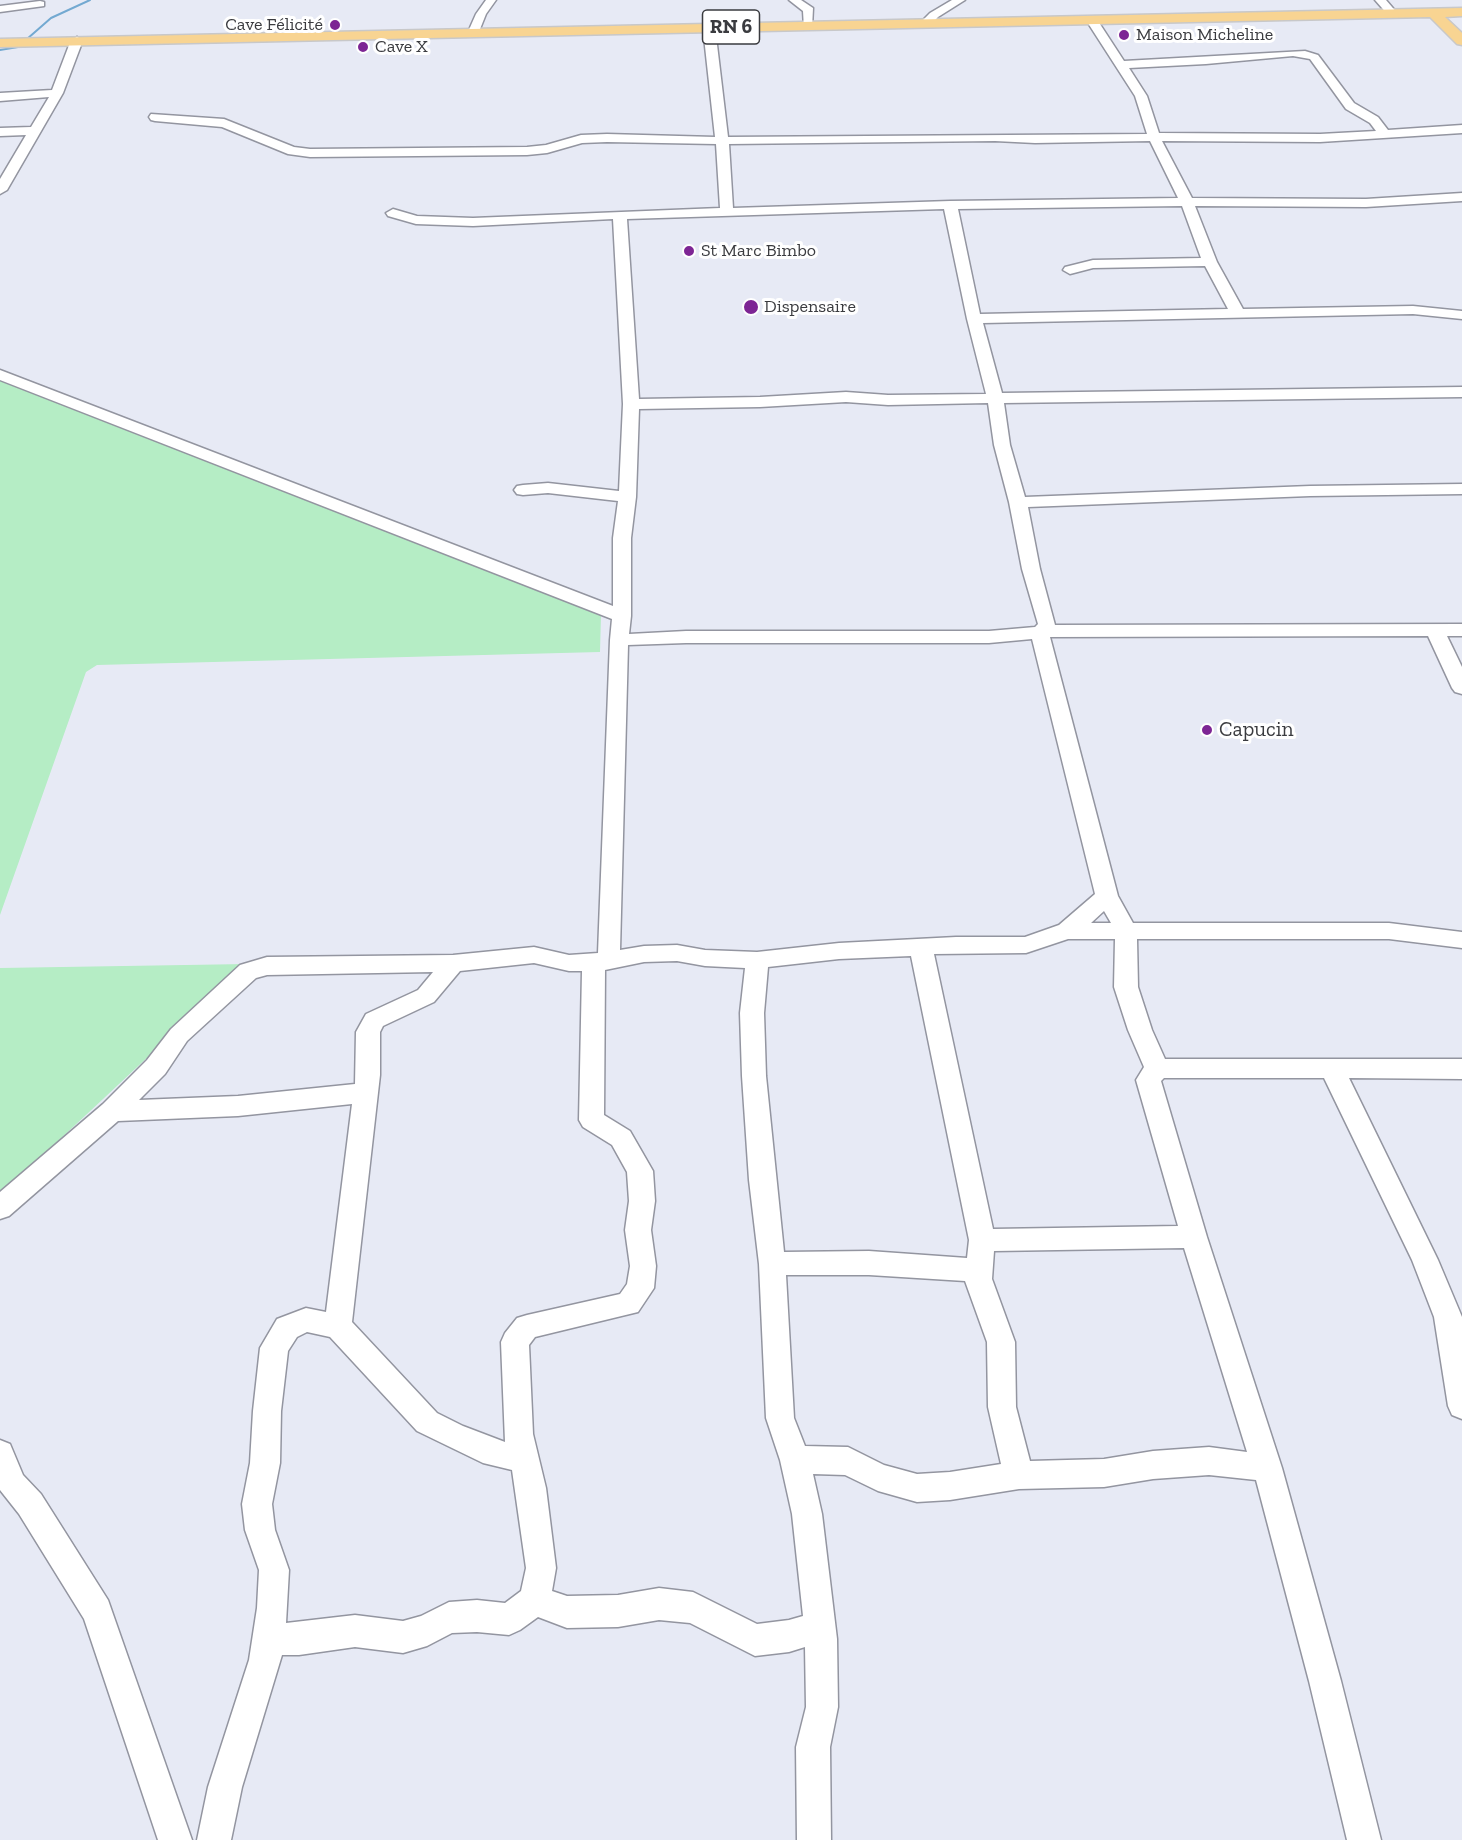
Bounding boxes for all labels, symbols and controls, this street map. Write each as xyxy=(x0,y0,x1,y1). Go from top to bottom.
road number: RN 6 xyxy=(702,10,760,44)
place label: Cave Félicité xyxy=(225,14,323,36)
marker: Cave Félicité xyxy=(328,18,342,32)
place label: Maison Micheline xyxy=(1136,24,1273,46)
marker: Maison Micheline xyxy=(1117,28,1131,42)
place label: Cave X xyxy=(375,36,428,58)
marker: Cave X xyxy=(356,40,370,54)
place label: St Marc Bimbo xyxy=(701,240,816,262)
marker: St Marc Bimbo xyxy=(682,244,696,258)
place label: Dispensaire xyxy=(764,296,856,318)
marker: Dispensaire xyxy=(742,298,760,316)
place label: Capucin xyxy=(1219,717,1294,743)
marker: Capucin xyxy=(1200,723,1214,737)

